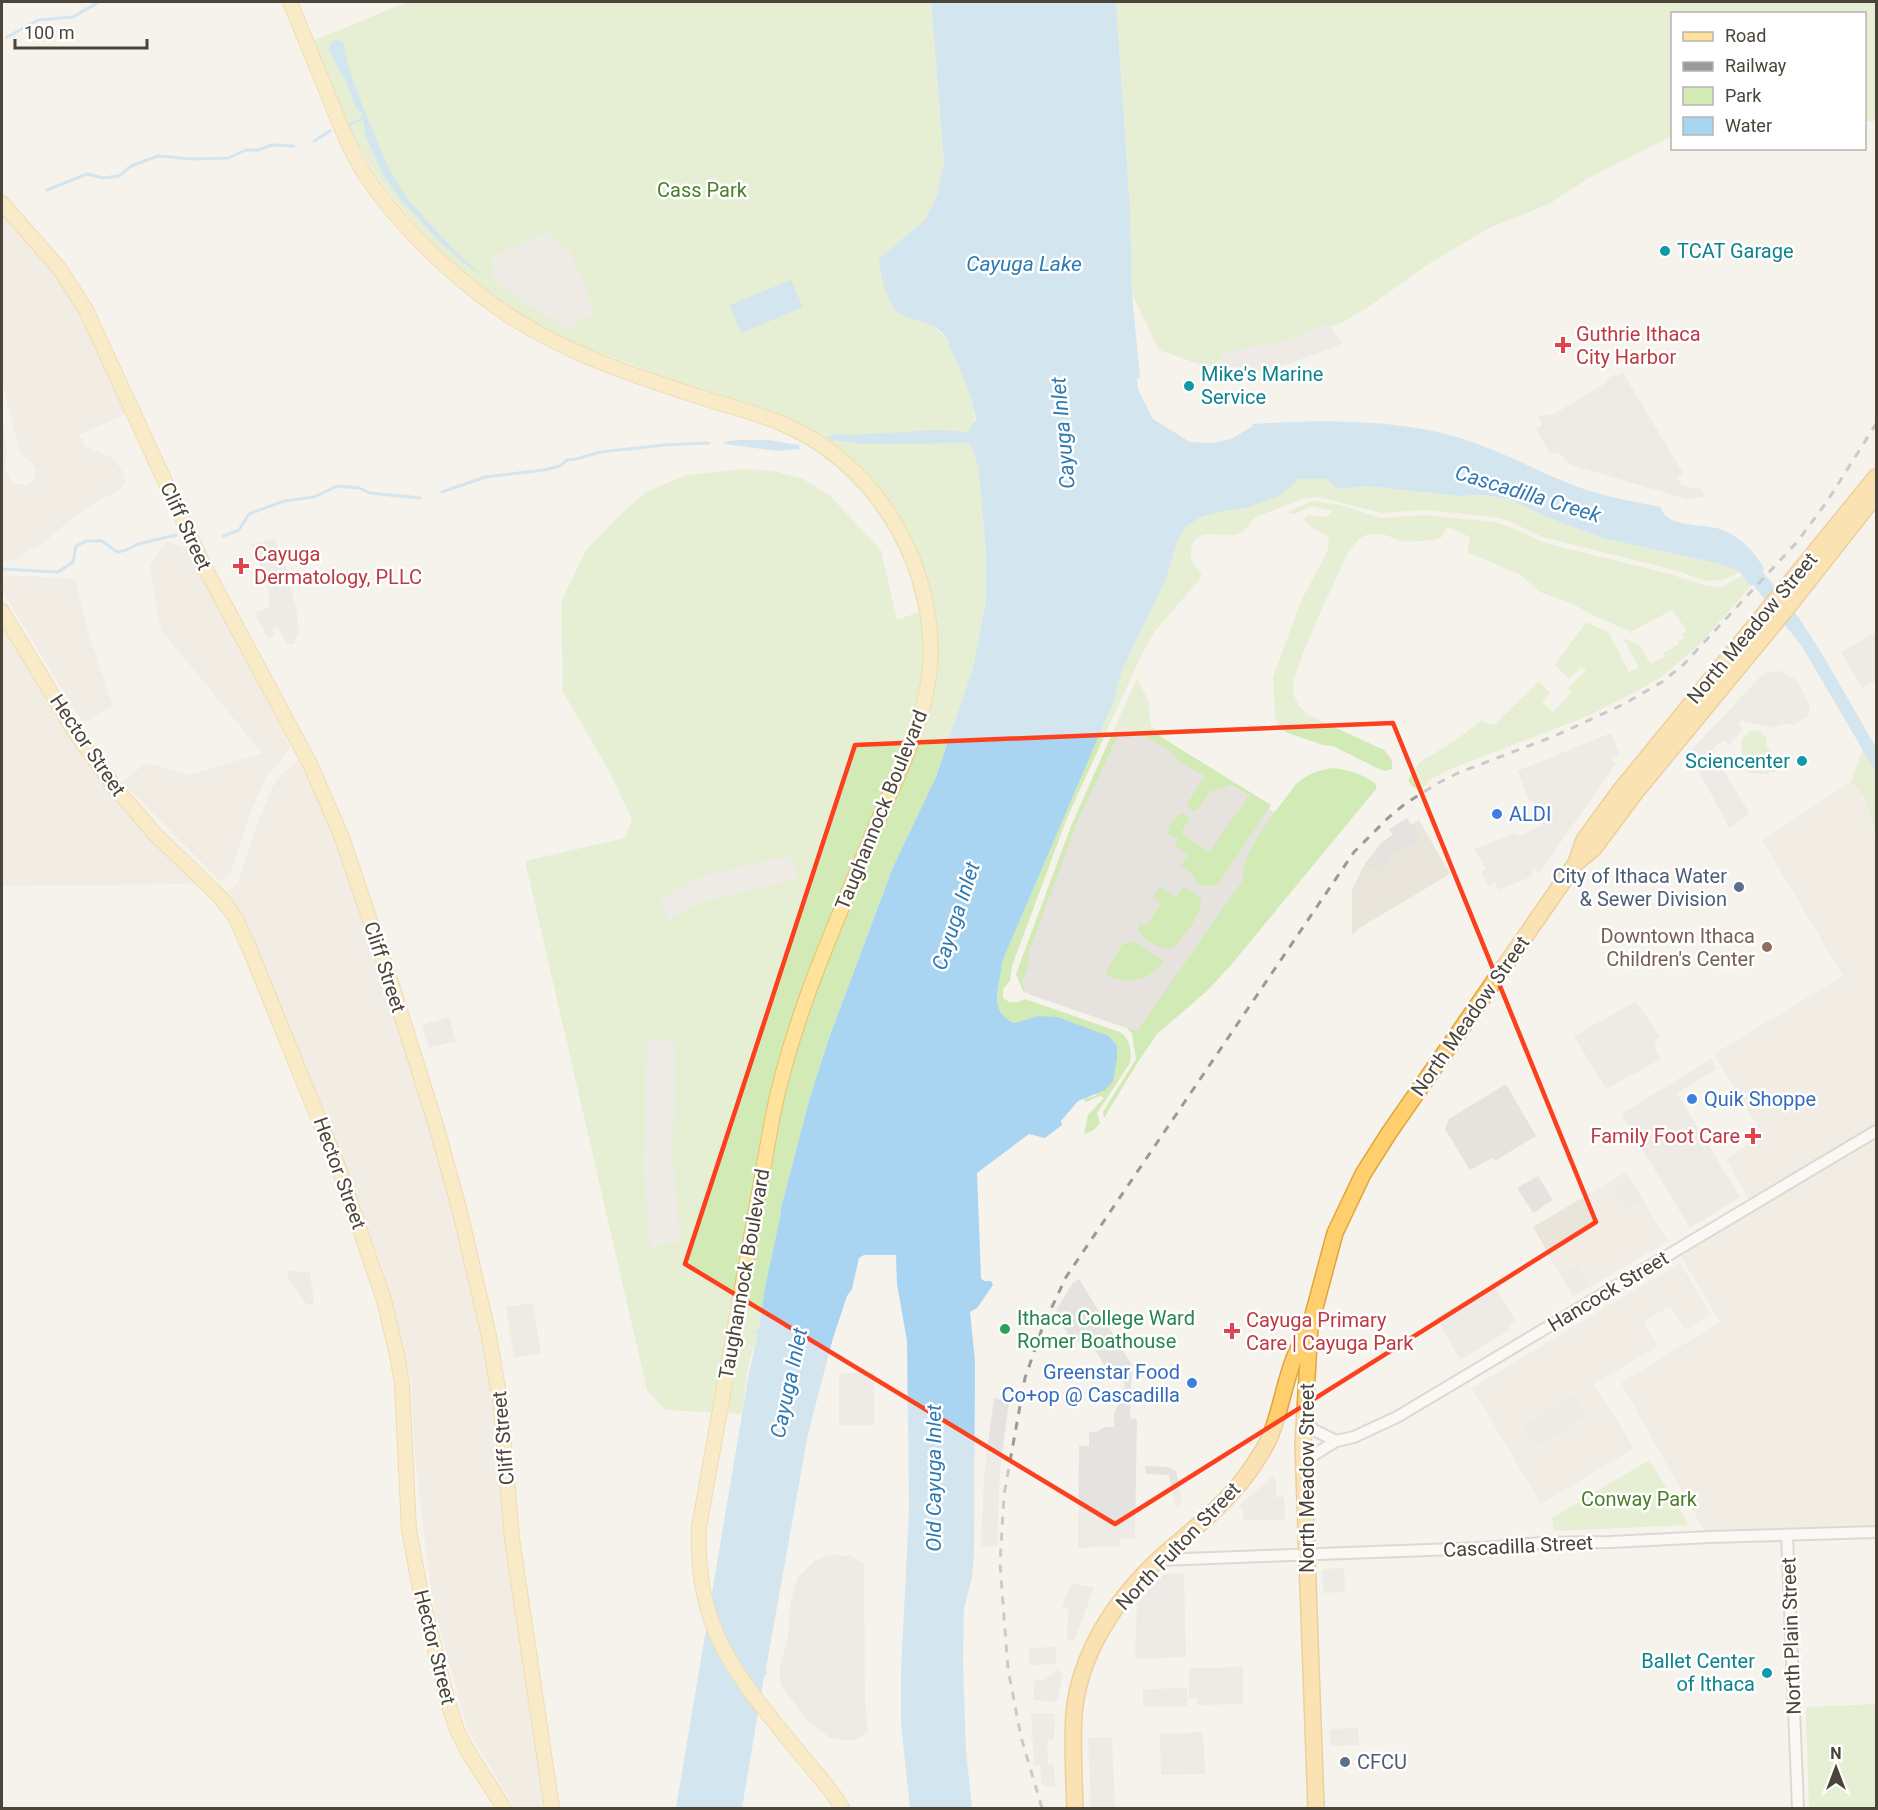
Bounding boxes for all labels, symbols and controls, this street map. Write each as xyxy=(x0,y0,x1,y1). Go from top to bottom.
scale bar xyxy=(15,12,147,50)
legend xyxy=(1671,12,1866,150)
text: 100 m xyxy=(24,22,75,43)
text: Road xyxy=(1725,25,1766,46)
text: Railway xyxy=(1725,55,1787,76)
text: Park xyxy=(1725,85,1762,106)
text: Water xyxy=(1725,115,1772,136)
park label: Cass Park xyxy=(657,178,748,202)
place label: TCAT Garage xyxy=(1677,239,1794,263)
marker: TCAT Garage xyxy=(1658,244,1672,258)
water label: Cayuga Lake xyxy=(966,252,1082,276)
place label: Guthrie Ithaca City Harbor xyxy=(1576,322,1701,369)
marker: Guthrie Ithaca City Harbor xyxy=(1554,336,1572,354)
place label: Mike's Marine Service xyxy=(1201,362,1323,409)
water label: Cayuga Inlet xyxy=(1046,376,1080,490)
marker: Mike's Marine Service xyxy=(1182,379,1196,393)
water label: Cascadilla Creek xyxy=(1452,460,1604,528)
street label: Cliff Street xyxy=(155,478,217,574)
place label: Cayuga Dermatology, PLLC xyxy=(254,542,422,589)
street label: North Meadow Street xyxy=(1682,548,1822,708)
marker: Cayuga Dermatology, PLLC xyxy=(232,557,250,575)
street label: Hector Street xyxy=(45,690,131,800)
street label: Taughannock Boulevard xyxy=(830,707,932,913)
place label: Sciencenter xyxy=(1685,749,1790,773)
marker: Sciencenter xyxy=(1795,754,1809,768)
place label: ALDI xyxy=(1509,802,1551,826)
marker: ALDI xyxy=(1490,807,1504,821)
water label: Cayuga Inlet xyxy=(927,859,985,973)
place label: City of Ithaca Water & Sewer Division xyxy=(1552,864,1727,911)
marker: City of Ithaca Water & Sewer Division xyxy=(1732,880,1746,894)
street label: Cliff Street xyxy=(359,918,411,1016)
place label: Downtown Ithaca Children's Center xyxy=(1600,924,1755,971)
street label: North Meadow Street xyxy=(1406,931,1534,1101)
marker: Downtown Ithaca Children's Center xyxy=(1760,940,1774,954)
place label: Quik Shoppe xyxy=(1704,1087,1816,1111)
marker: Quik Shoppe xyxy=(1685,1092,1699,1106)
street label: Hector Street xyxy=(309,1114,371,1232)
place label: Family Foot Care xyxy=(1590,1124,1740,1148)
marker: Family Foot Care xyxy=(1744,1127,1762,1145)
street label: Taughannock Boulevard xyxy=(714,1167,774,1381)
street label: Hancock Street xyxy=(1543,1246,1673,1336)
place label: Ithaca College Ward Romer Boathouse xyxy=(1017,1306,1195,1353)
place label: Cayuga Primary Care | Cayuga Park xyxy=(1246,1308,1414,1355)
marker: Ithaca College Ward Romer Boathouse xyxy=(998,1322,1012,1336)
marker: Cayuga Primary Care | Cayuga Park xyxy=(1223,1322,1241,1340)
water label: Cayuga Inlet xyxy=(766,1325,812,1440)
place label: Greenstar Food Co+op @ Cascadilla xyxy=(1001,1360,1180,1407)
marker: Greenstar Food Co+op @ Cascadilla xyxy=(1185,1376,1199,1390)
street label: North Meadow Street xyxy=(1295,1383,1319,1573)
street label: Cliff Street xyxy=(487,1390,519,1486)
water label: Old Cayuga Inlet xyxy=(922,1404,946,1552)
street label: North Fulton Street xyxy=(1111,1477,1245,1615)
park label: Conway Park xyxy=(1581,1487,1698,1511)
street label: Cascadilla Street xyxy=(1442,1530,1594,1562)
street label: North Plain Street xyxy=(1776,1557,1806,1715)
street label: Hector Street xyxy=(409,1587,461,1707)
place label: Ballet Center of Ithaca xyxy=(1641,1649,1755,1696)
marker: Ballet Center of Ithaca xyxy=(1760,1666,1774,1680)
north arrow xyxy=(1806,1738,1866,1798)
text: N xyxy=(1830,1744,1842,1763)
place label: CFCU xyxy=(1357,1750,1407,1774)
marker: CFCU xyxy=(1338,1755,1352,1769)

